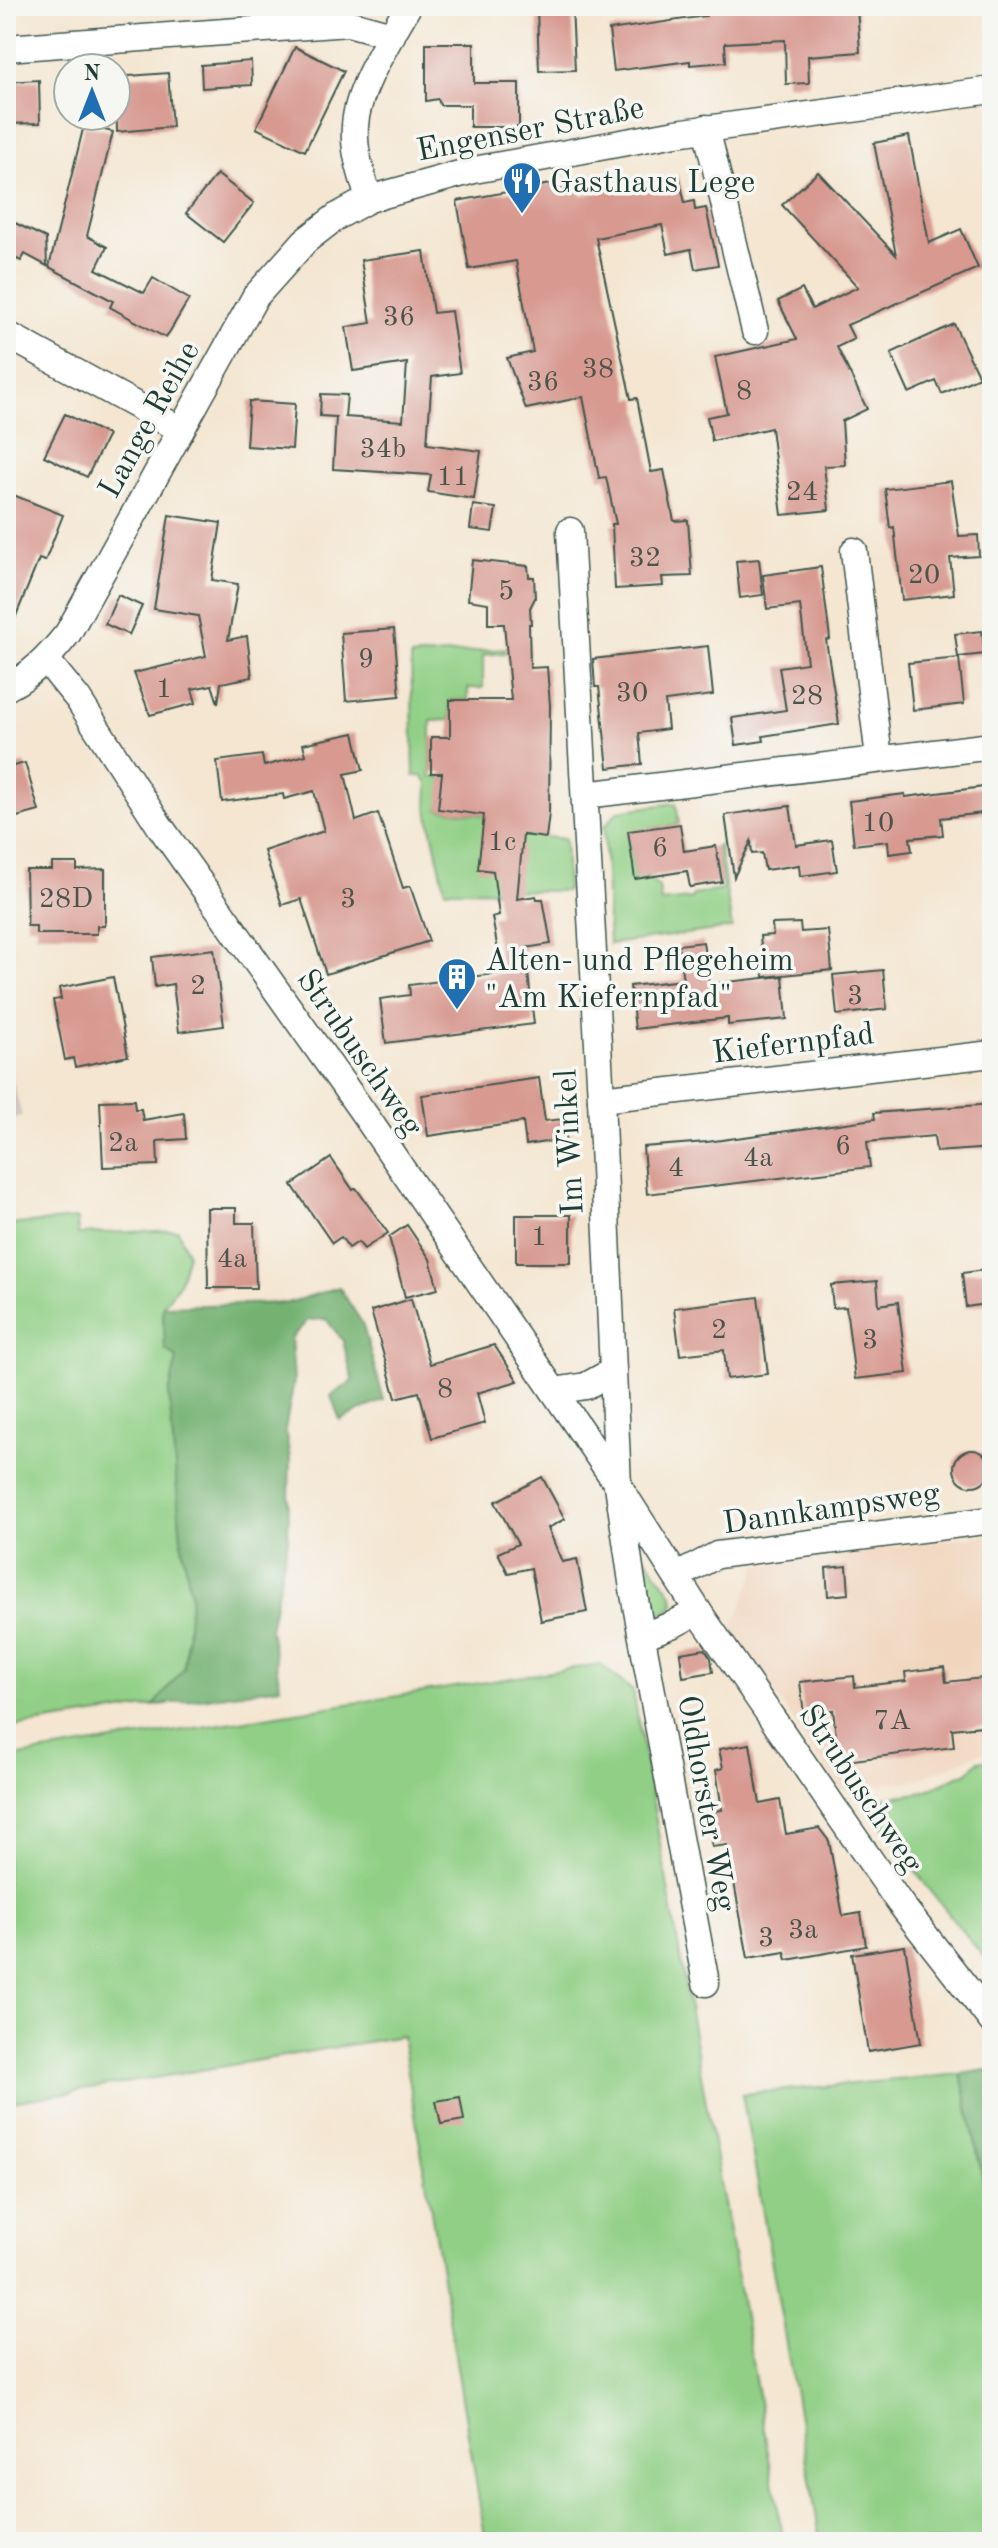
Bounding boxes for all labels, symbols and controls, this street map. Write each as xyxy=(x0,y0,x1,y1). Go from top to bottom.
north arrow xyxy=(52,52,132,132)
text: N xyxy=(84,63,101,85)
street label: Engenser Straße xyxy=(414,93,647,169)
restaurant icon: Gasthaus Lege xyxy=(501,160,543,215)
place label: Gasthaus Lege xyxy=(550,168,755,200)
house number: 36 xyxy=(383,304,415,332)
street label: Lange Reihe xyxy=(94,337,207,504)
house number: 38 xyxy=(582,356,614,384)
house number: 36 xyxy=(527,369,559,397)
house number: 8 xyxy=(736,378,752,406)
house number: 34b xyxy=(360,436,406,464)
house number: 11 xyxy=(437,464,469,492)
house number: 24 xyxy=(786,479,818,507)
house number: 32 xyxy=(629,545,661,573)
house number: 20 xyxy=(908,562,940,590)
house number: 5 xyxy=(498,578,514,606)
house number: 9 xyxy=(358,646,374,674)
house number: 1 xyxy=(156,676,172,704)
house number: 30 xyxy=(616,680,648,708)
house number: 28 xyxy=(791,683,823,711)
house number: 10 xyxy=(862,810,894,838)
house number: 1c xyxy=(488,829,516,857)
house number: 6 xyxy=(652,835,668,863)
house number: 28D xyxy=(39,886,93,914)
house number: 3 xyxy=(340,886,356,914)
place label: Alten- und Pflegeheim "Am Kiefernpfad" xyxy=(485,946,794,1015)
building icon: Alten- und Pflegeheim "Am Kiefernpfad" xyxy=(436,956,478,1011)
street label: Strubuschweg xyxy=(289,965,428,1143)
house number: 2 xyxy=(190,973,206,1001)
house number: 3 xyxy=(847,983,863,1011)
street label: Kiefernpfad xyxy=(711,1019,876,1071)
street label: Im Winkel xyxy=(551,1068,591,1215)
house number: 2a xyxy=(108,1130,138,1158)
house number: 6 xyxy=(835,1133,851,1161)
house number: 4a xyxy=(743,1145,773,1173)
house number: 4 xyxy=(668,1155,684,1183)
house number: 1 xyxy=(531,1224,547,1252)
house number: 4a xyxy=(217,1246,247,1274)
house number: 2 xyxy=(711,1317,727,1345)
house number: 3 xyxy=(862,1327,878,1355)
house number: 8 xyxy=(437,1376,453,1404)
street label: Dannkampsweg xyxy=(721,1479,942,1541)
street label: Oldhorster Weg xyxy=(670,1693,740,1914)
street label: Strubuschweg xyxy=(792,1700,927,1880)
house number: 7A xyxy=(873,1708,911,1736)
house number: 3a xyxy=(788,1917,818,1945)
house number: 3 xyxy=(758,1925,774,1953)

